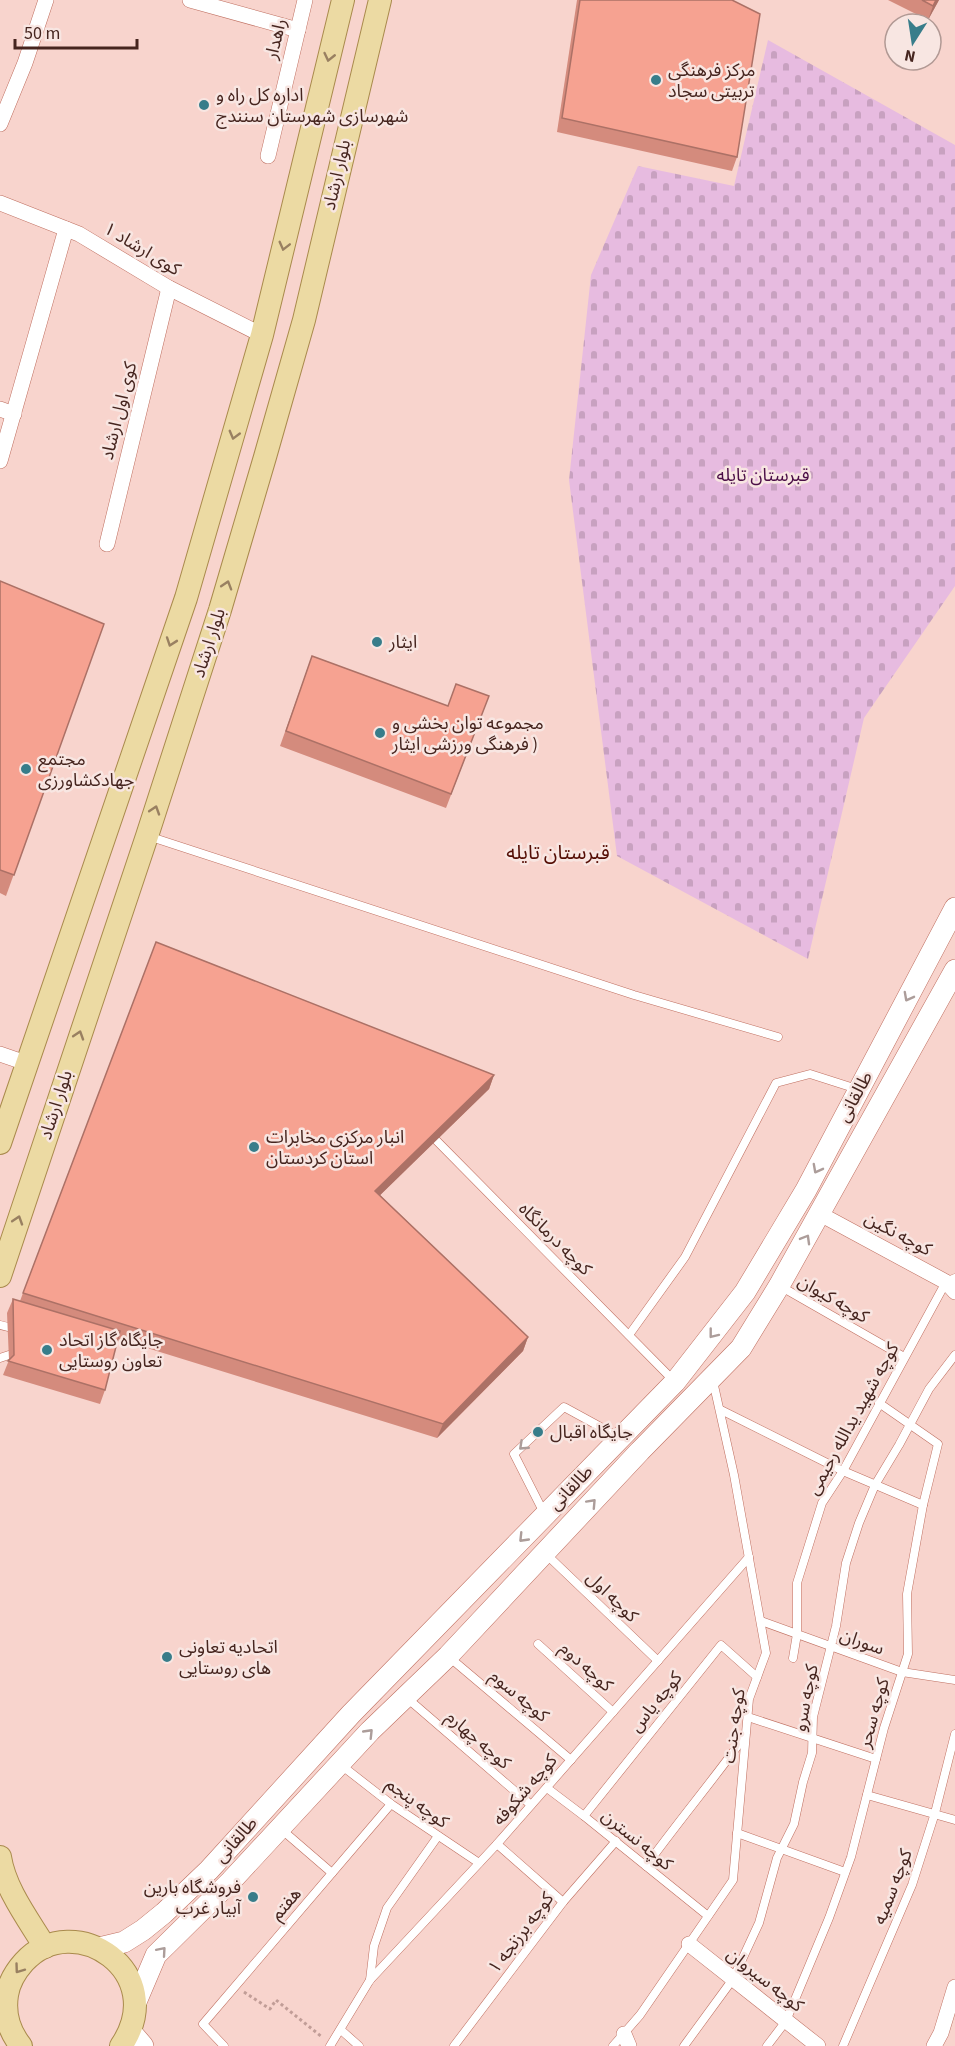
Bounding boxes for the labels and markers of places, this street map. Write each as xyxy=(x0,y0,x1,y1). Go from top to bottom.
place label: مرکز فرهنگی تربیتی سجاد xyxy=(668,58,755,104)
marker: مرکز فرهنگی تربیتی سجاد xyxy=(649,73,663,87)
place label: اداره کل راه و شهرسازی شهرستان سنندج xyxy=(216,83,408,129)
marker: اداره کل راه و شهرسازی شهرستان سنندج xyxy=(197,98,211,112)
place label: ایثار xyxy=(388,630,417,655)
marker: ایثار xyxy=(370,635,384,649)
place label: مجموعه توان بخشی و فرهنگی ورزشی ایثار ) xyxy=(391,711,544,757)
marker: مجموعه توان بخشی و فرهنگی ورزشی ایثار ) xyxy=(373,726,387,740)
place label: مجتمع جهادکشاورزی xyxy=(38,747,134,793)
marker: مجتمع جهادکشاورزی xyxy=(19,762,33,776)
place label: انبار مرکزی مخابرات استان کردستان xyxy=(266,1125,404,1171)
marker: انبار مرکزی مخابرات استان کردستان xyxy=(247,1140,261,1154)
place label: جایگاه گاز اتحاد تعاون روستایی xyxy=(59,1328,163,1374)
marker: جایگاه گاز اتحاد تعاون روستایی xyxy=(40,1343,54,1357)
place label: جایگاه اقبال xyxy=(550,1420,633,1445)
marker: جایگاه اقبال xyxy=(531,1425,545,1439)
place label: اتحادیه تعاونی های روستایی xyxy=(179,1635,278,1681)
marker: اتحادیه تعاونی های روستایی xyxy=(160,1650,174,1664)
place label: فروشگاه بارین آبیار غرب xyxy=(144,1875,242,1921)
marker: فروشگاه بارین آبیار غرب xyxy=(246,1890,260,1904)

